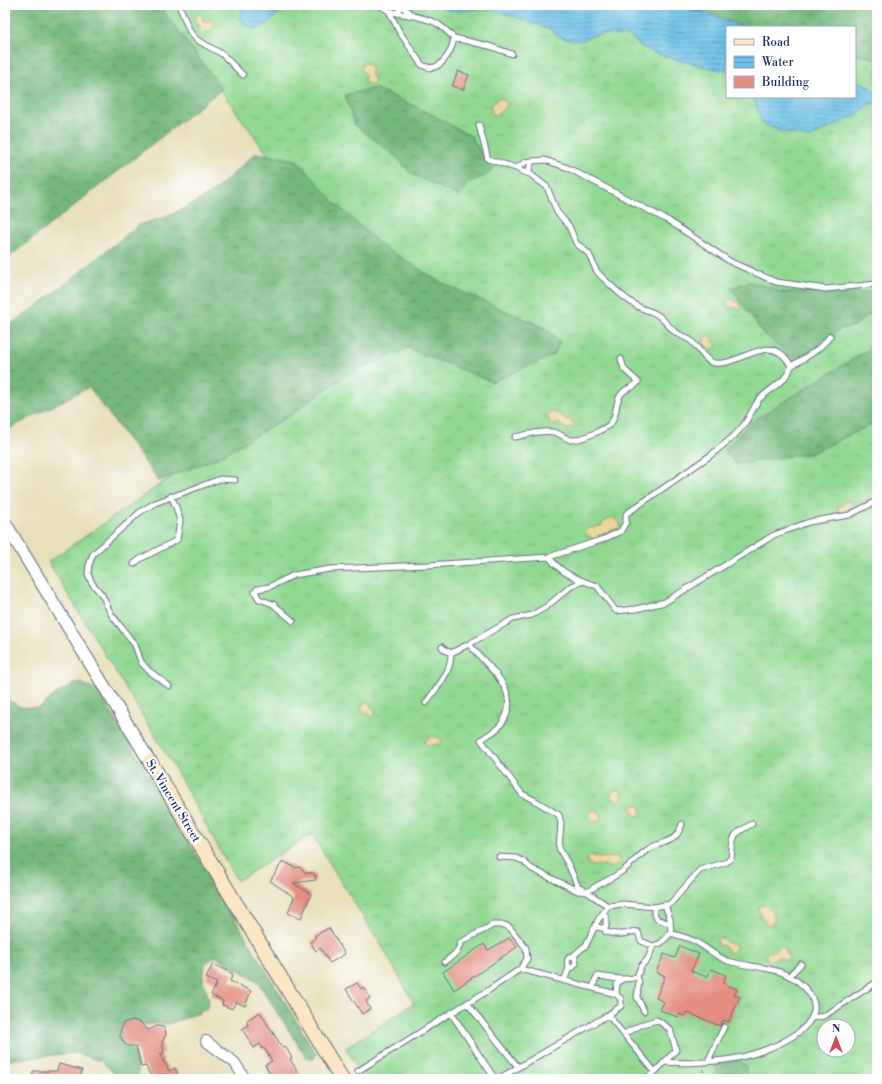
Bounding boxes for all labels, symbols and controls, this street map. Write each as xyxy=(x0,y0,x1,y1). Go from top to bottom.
legend xyxy=(726,26,856,98)
text: Road xyxy=(762,35,790,50)
text: Water xyxy=(761,55,794,70)
text: Building xyxy=(761,75,810,90)
street label: St. Vincent Street xyxy=(142,757,204,846)
north arrow xyxy=(816,1018,856,1058)
text: N xyxy=(832,1022,841,1036)

